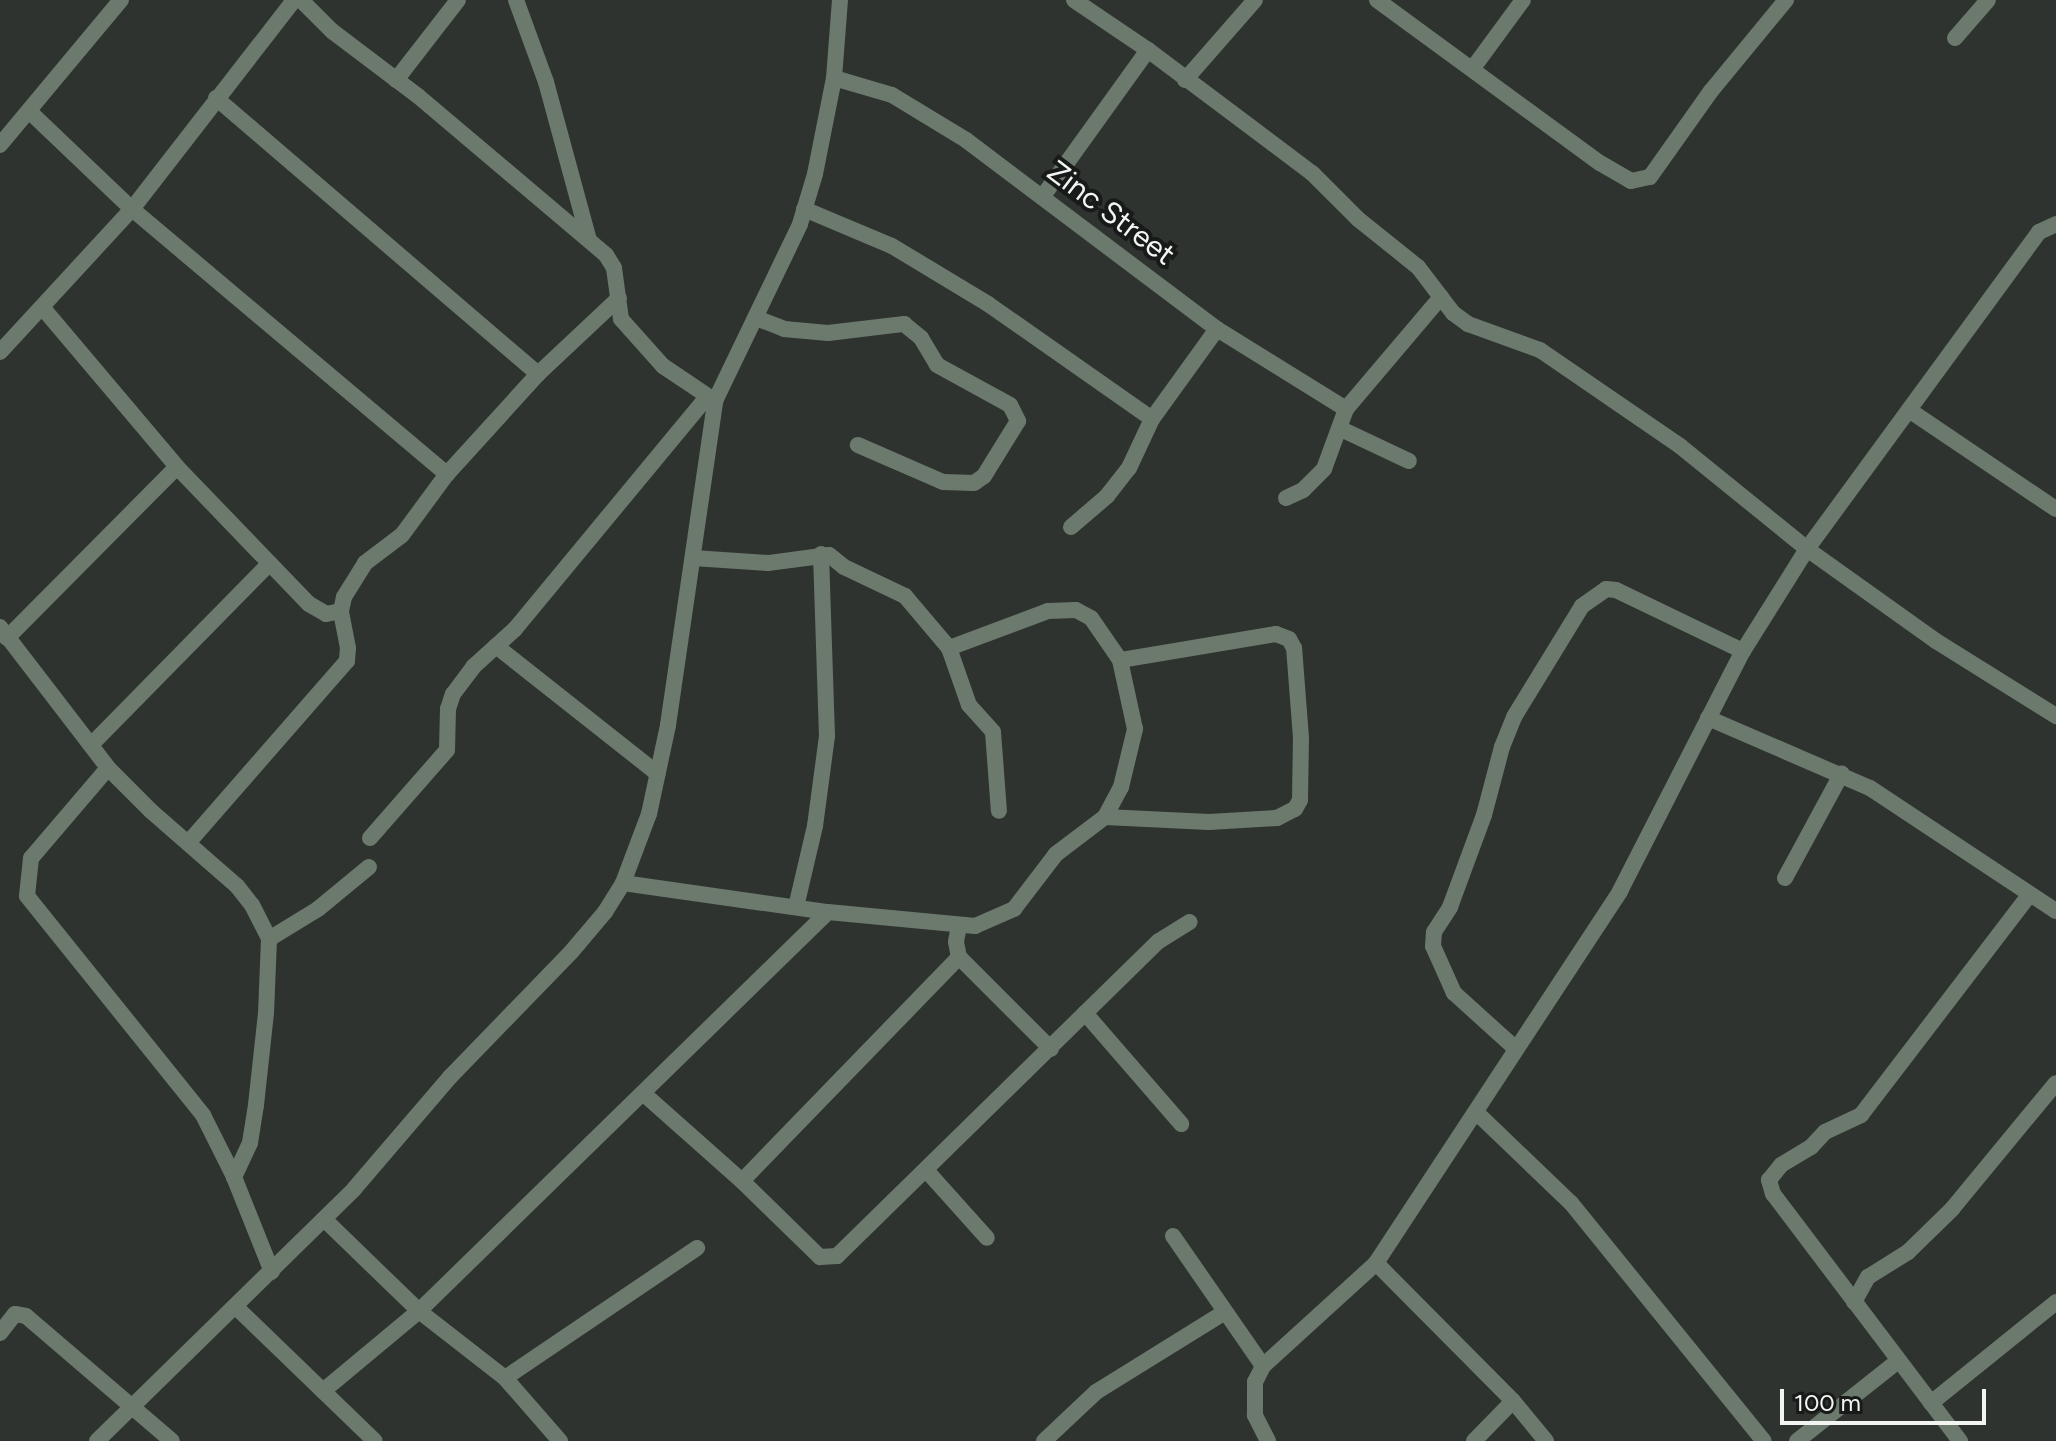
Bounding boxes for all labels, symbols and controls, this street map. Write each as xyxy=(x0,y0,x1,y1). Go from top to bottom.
street label: Zinc Street xyxy=(1040,153,1182,273)
scale bar xyxy=(1784,1373,1990,1423)
text: 100 m xyxy=(1794,1388,1861,1417)

